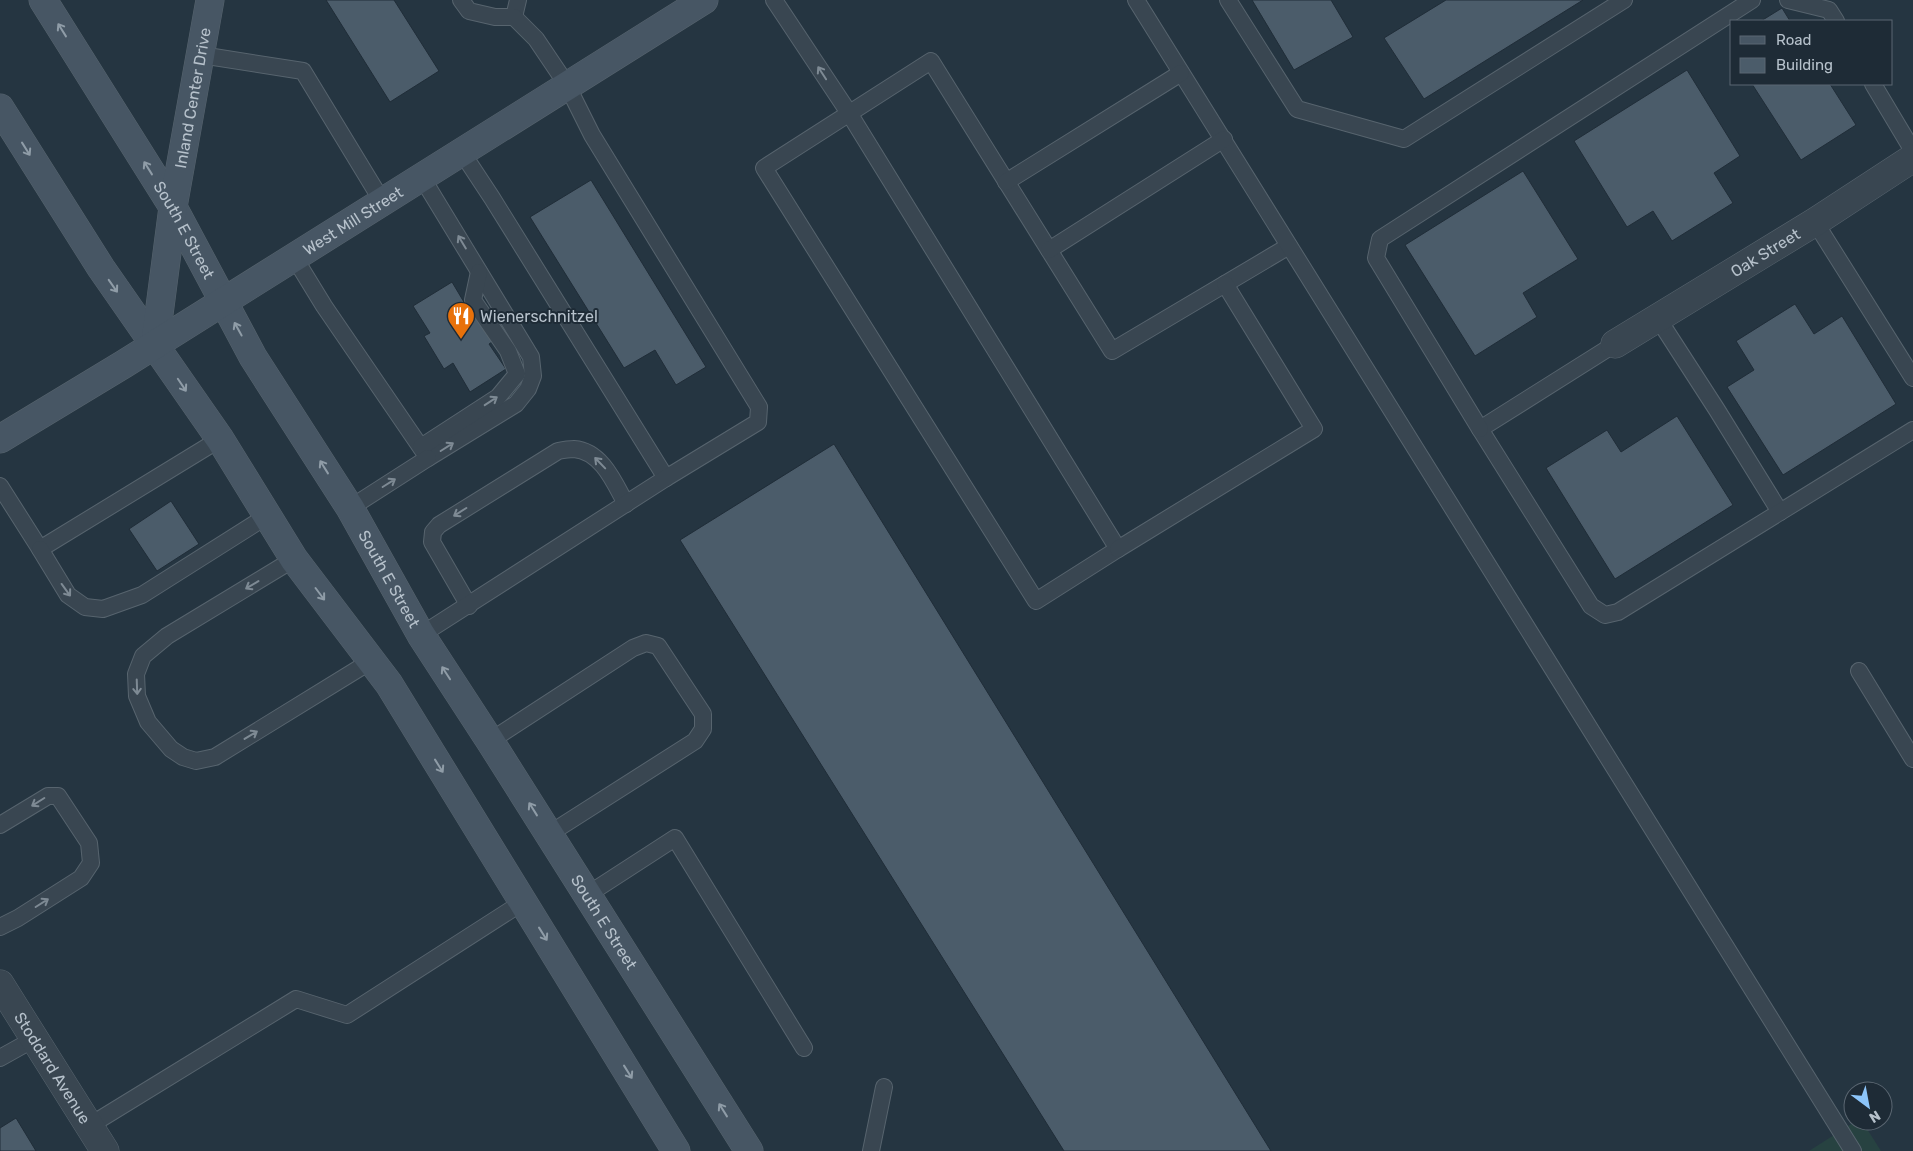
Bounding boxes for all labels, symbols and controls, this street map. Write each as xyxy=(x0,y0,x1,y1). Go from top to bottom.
legend xyxy=(1730,20,1893,85)
one-way arrow xyxy=(57,24,67,38)
street label: Inland Center Drive xyxy=(171,26,214,170)
text: Road xyxy=(1776,31,1812,49)
text: Building xyxy=(1776,56,1833,74)
one-way arrow xyxy=(817,66,827,80)
one-way arrow xyxy=(21,141,31,155)
one-way arrow xyxy=(143,161,153,175)
street label: South E Street xyxy=(150,178,219,282)
street label: West Mill Street xyxy=(299,182,406,259)
street label: Oak Street xyxy=(1727,224,1804,281)
one-way arrow xyxy=(456,236,466,250)
one-way arrow xyxy=(108,279,119,292)
restaurant icon: Wienerschnitzel xyxy=(446,301,476,340)
place label: Wienerschnitzel xyxy=(480,307,598,326)
one-way arrow xyxy=(233,322,242,337)
one-way arrow xyxy=(177,378,188,392)
one-way arrow xyxy=(484,396,498,407)
one-way arrow xyxy=(440,442,454,452)
one-way arrow xyxy=(594,457,606,470)
one-way arrow xyxy=(318,460,329,474)
one-way arrow xyxy=(381,478,395,488)
one-way arrow xyxy=(453,507,467,517)
street label: South E Street xyxy=(355,527,424,631)
one-way arrow xyxy=(245,580,259,590)
one-way arrow xyxy=(61,583,71,597)
one-way arrow xyxy=(315,587,325,601)
one-way arrow xyxy=(440,666,450,680)
one-way arrow xyxy=(132,678,142,694)
one-way arrow xyxy=(243,730,257,740)
one-way arrow xyxy=(435,759,445,773)
one-way arrow xyxy=(31,796,45,807)
one-way arrow xyxy=(528,803,538,817)
street label: South E Street xyxy=(567,871,641,973)
one-way arrow xyxy=(35,897,49,907)
one-way arrow xyxy=(538,927,548,941)
street label: Stoddard Avenue xyxy=(10,1008,95,1127)
one-way arrow xyxy=(624,1065,634,1079)
north arrow xyxy=(1843,1081,1893,1131)
one-way arrow xyxy=(717,1103,727,1117)
text: N xyxy=(1866,1107,1883,1126)

